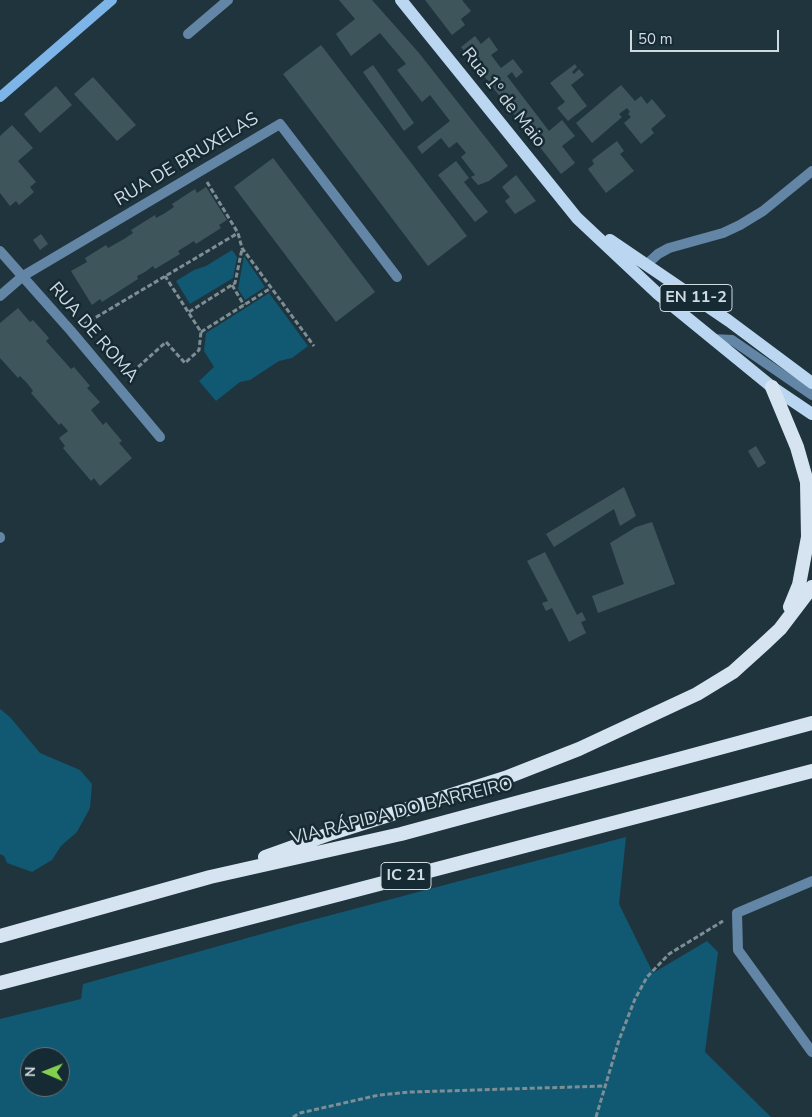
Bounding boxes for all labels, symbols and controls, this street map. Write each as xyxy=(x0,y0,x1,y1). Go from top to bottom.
scale bar xyxy=(632,20,781,52)
text: 50 m xyxy=(638,29,673,49)
street label: Rua 1º de Maio xyxy=(456,44,550,152)
street label: RUA DE BRUXELAS xyxy=(111,108,263,212)
street label: RUA DE ROMA xyxy=(44,279,142,387)
road number: EN 11-2 xyxy=(660,284,732,312)
street label: VIA RÁPIDA DO BARREIRO xyxy=(289,774,515,850)
road number: IC 21 xyxy=(381,862,431,889)
north arrow xyxy=(20,1047,70,1097)
text: N xyxy=(21,1066,40,1077)

